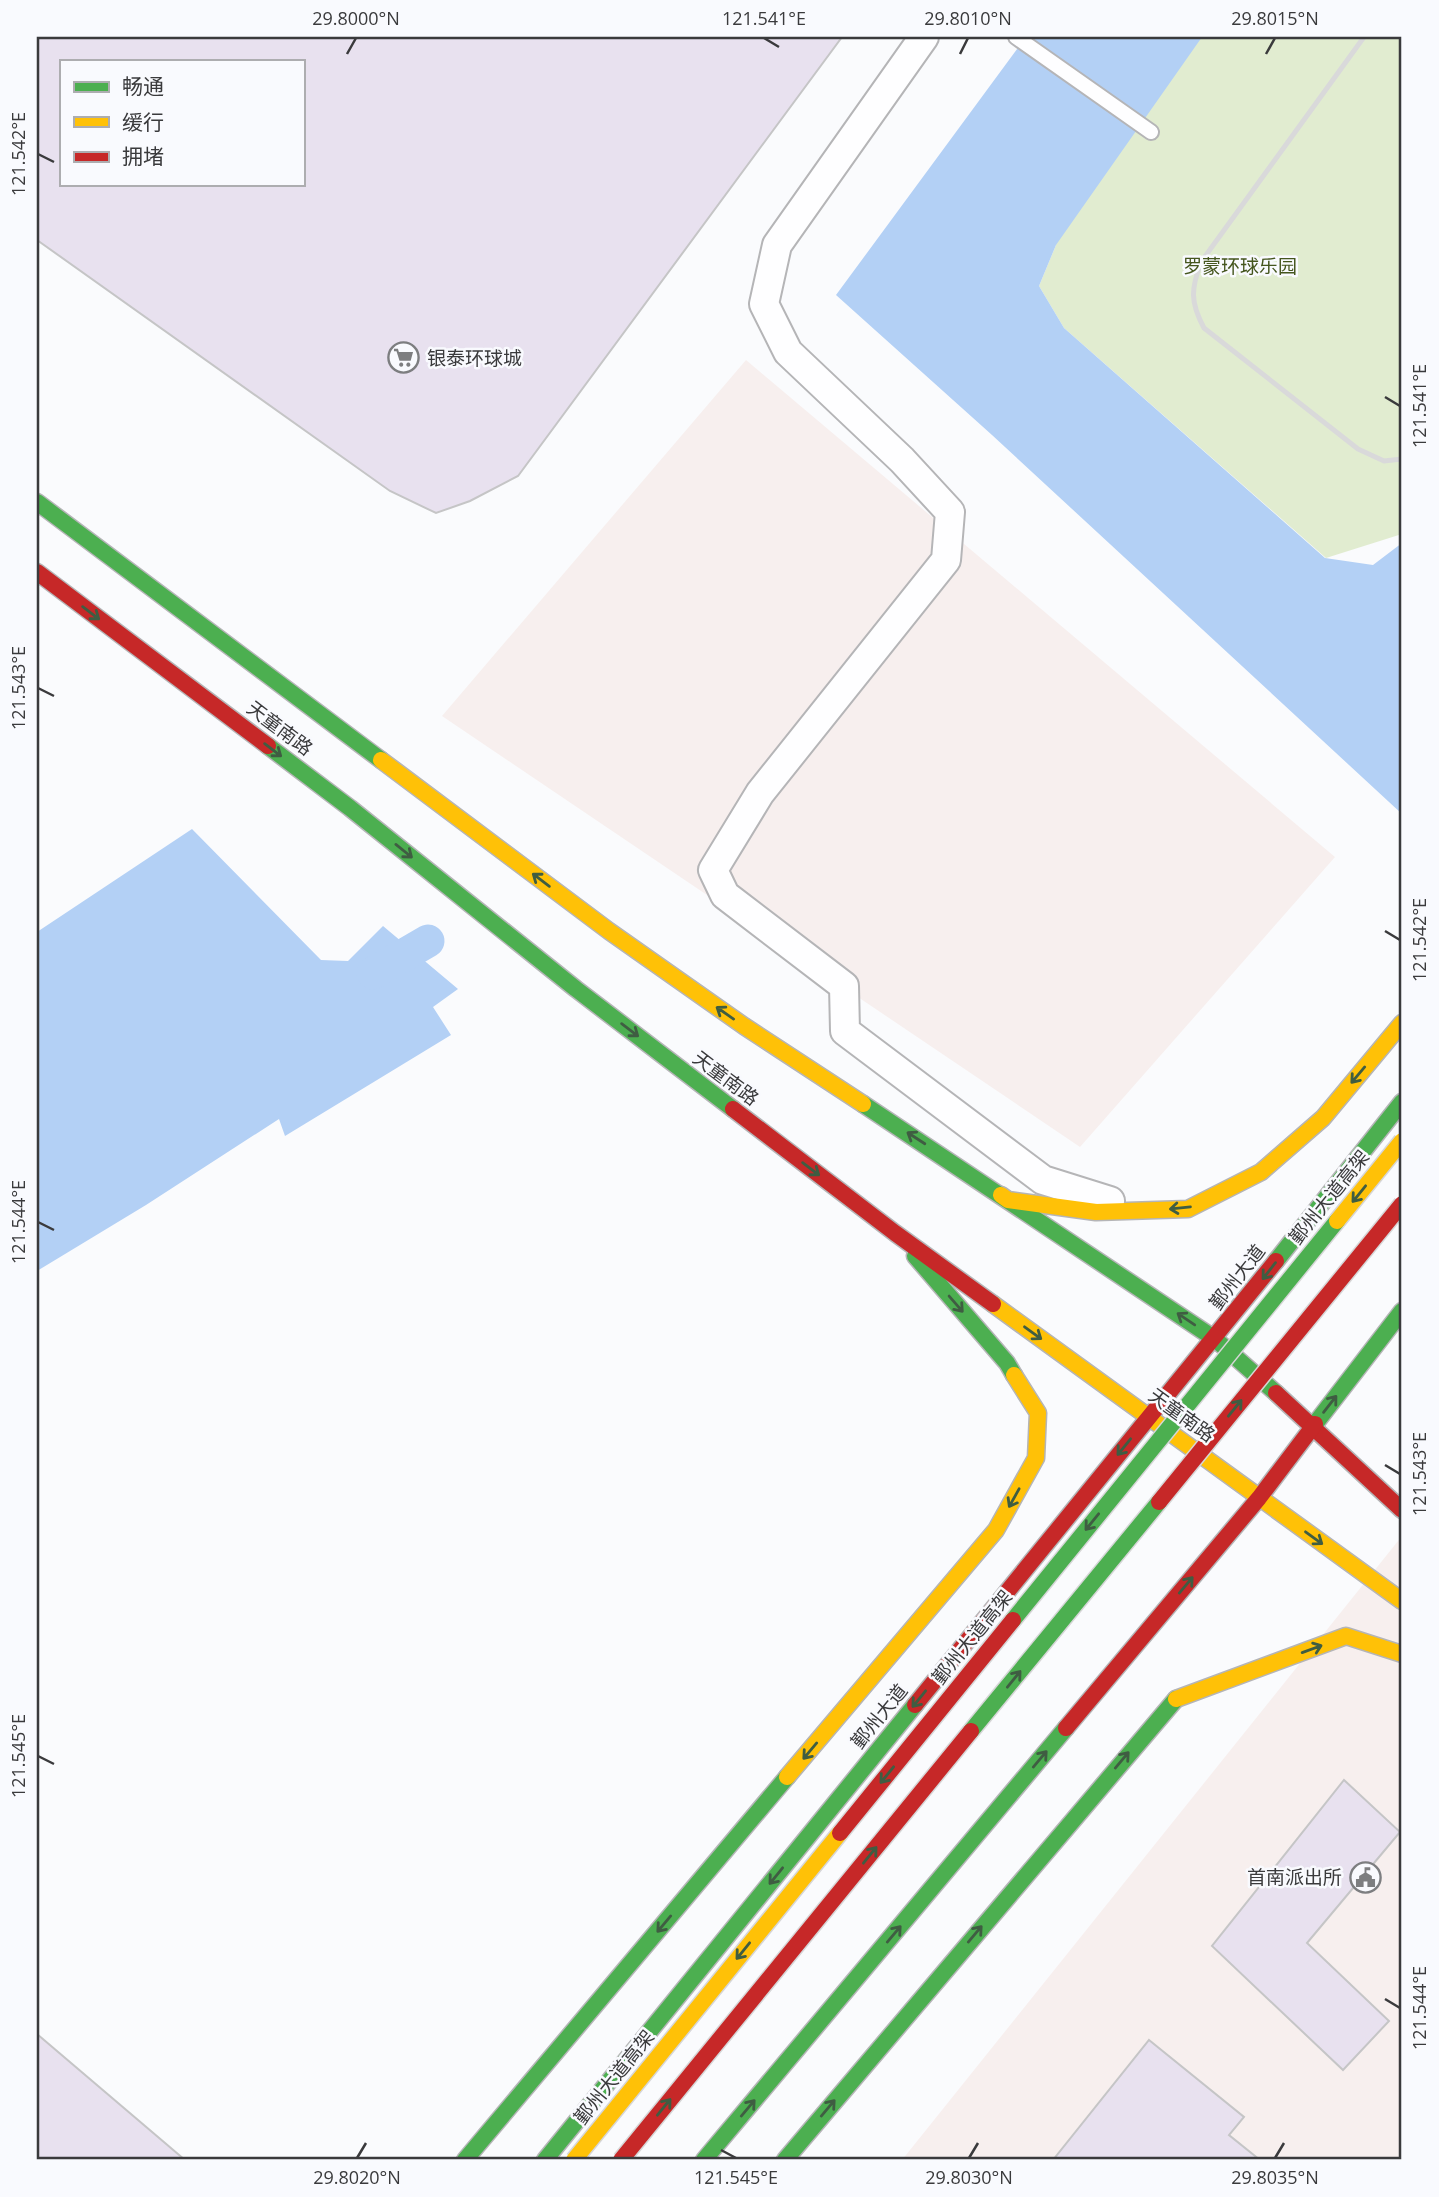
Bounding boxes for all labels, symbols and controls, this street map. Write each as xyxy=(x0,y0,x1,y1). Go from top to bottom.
text: 29.8000°N xyxy=(312,6,400,30)
text: 121.541°E xyxy=(722,6,806,30)
text: 29.8010°N xyxy=(924,6,1012,30)
text: 29.8015°N xyxy=(1231,6,1319,30)
legend xyxy=(60,60,304,186)
text: 畅通 xyxy=(122,72,164,100)
text: 缓行 xyxy=(122,108,164,136)
text: 121.542°E xyxy=(6,112,30,196)
text: 拥堵 xyxy=(122,142,164,170)
park label: 罗蒙环球乐园 xyxy=(1183,253,1297,279)
supermarket icon: 银泰环球城 xyxy=(387,341,421,375)
place label: 银泰环球城 xyxy=(427,345,522,371)
text: 121.541°E xyxy=(1407,364,1431,448)
one-way arrow xyxy=(82,606,100,621)
text: 121.543°E xyxy=(6,646,30,730)
street label: 天童南路 xyxy=(242,695,318,761)
one-way arrow xyxy=(263,743,282,757)
one-way arrow xyxy=(394,843,412,858)
one-way arrow xyxy=(532,872,551,887)
text: 121.542°E xyxy=(1407,898,1431,982)
one-way arrow xyxy=(716,1006,735,1020)
one-way arrow xyxy=(620,1023,639,1038)
street label: 天童南路 xyxy=(688,1045,764,1111)
one-way arrow xyxy=(1350,1066,1366,1084)
one-way arrow xyxy=(906,1131,926,1145)
street label: 鄞州大道高架 xyxy=(1283,1145,1375,1249)
one-way arrow xyxy=(801,1161,819,1176)
text: 121.544°E xyxy=(6,1180,30,1264)
one-way arrow xyxy=(1351,1184,1367,1202)
one-way arrow xyxy=(1169,1202,1192,1215)
street label: 鄞州大道 xyxy=(1203,1239,1271,1315)
one-way arrow xyxy=(1261,1261,1276,1279)
one-way arrow xyxy=(948,1294,964,1312)
one-way arrow xyxy=(1177,1312,1196,1326)
one-way arrow xyxy=(1023,1326,1042,1340)
street label: 天童南路 xyxy=(1144,1382,1220,1448)
one-way arrow xyxy=(1322,1396,1337,1414)
one-way arrow xyxy=(1228,1400,1243,1418)
text: 121.543°E xyxy=(1407,1432,1431,1516)
one-way arrow xyxy=(1117,1437,1132,1455)
one-way arrow xyxy=(1007,1487,1021,1507)
one-way arrow xyxy=(1084,1513,1100,1531)
one-way arrow xyxy=(1304,1530,1323,1545)
one-way arrow xyxy=(1178,1576,1194,1594)
street label: 鄞州大道高架 xyxy=(926,1585,1018,1689)
one-way arrow xyxy=(1301,1641,1323,1654)
one-way arrow xyxy=(1006,1671,1022,1689)
street label: 鄞州大道 xyxy=(845,1678,913,1754)
one-way arrow xyxy=(912,1690,927,1708)
text: 121.545°E xyxy=(6,1714,30,1798)
one-way arrow xyxy=(803,1741,818,1759)
one-way arrow xyxy=(1032,1751,1048,1769)
one-way arrow xyxy=(1114,1752,1130,1770)
one-way arrow xyxy=(879,1765,895,1783)
one-way arrow xyxy=(862,1847,878,1865)
public building icon: 首南派出所 xyxy=(1348,1860,1382,1894)
place label: 首南派出所 xyxy=(1247,1864,1342,1890)
one-way arrow xyxy=(768,1866,784,1884)
one-way arrow xyxy=(656,1915,672,1933)
one-way arrow xyxy=(886,1925,902,1943)
one-way arrow xyxy=(967,1925,983,1943)
one-way arrow xyxy=(736,1942,751,1960)
text: 121.544°E xyxy=(1407,1966,1431,2050)
street label: 鄞州大道高架 xyxy=(568,2025,660,2129)
one-way arrow xyxy=(656,2099,672,2117)
one-way arrow xyxy=(740,2099,756,2117)
one-way arrow xyxy=(820,2099,836,2117)
text: 29.8020°N xyxy=(313,2165,401,2189)
text: 121.545°E xyxy=(694,2165,778,2189)
text: 29.8030°N xyxy=(925,2165,1013,2189)
text: 29.8035°N xyxy=(1231,2165,1319,2189)

